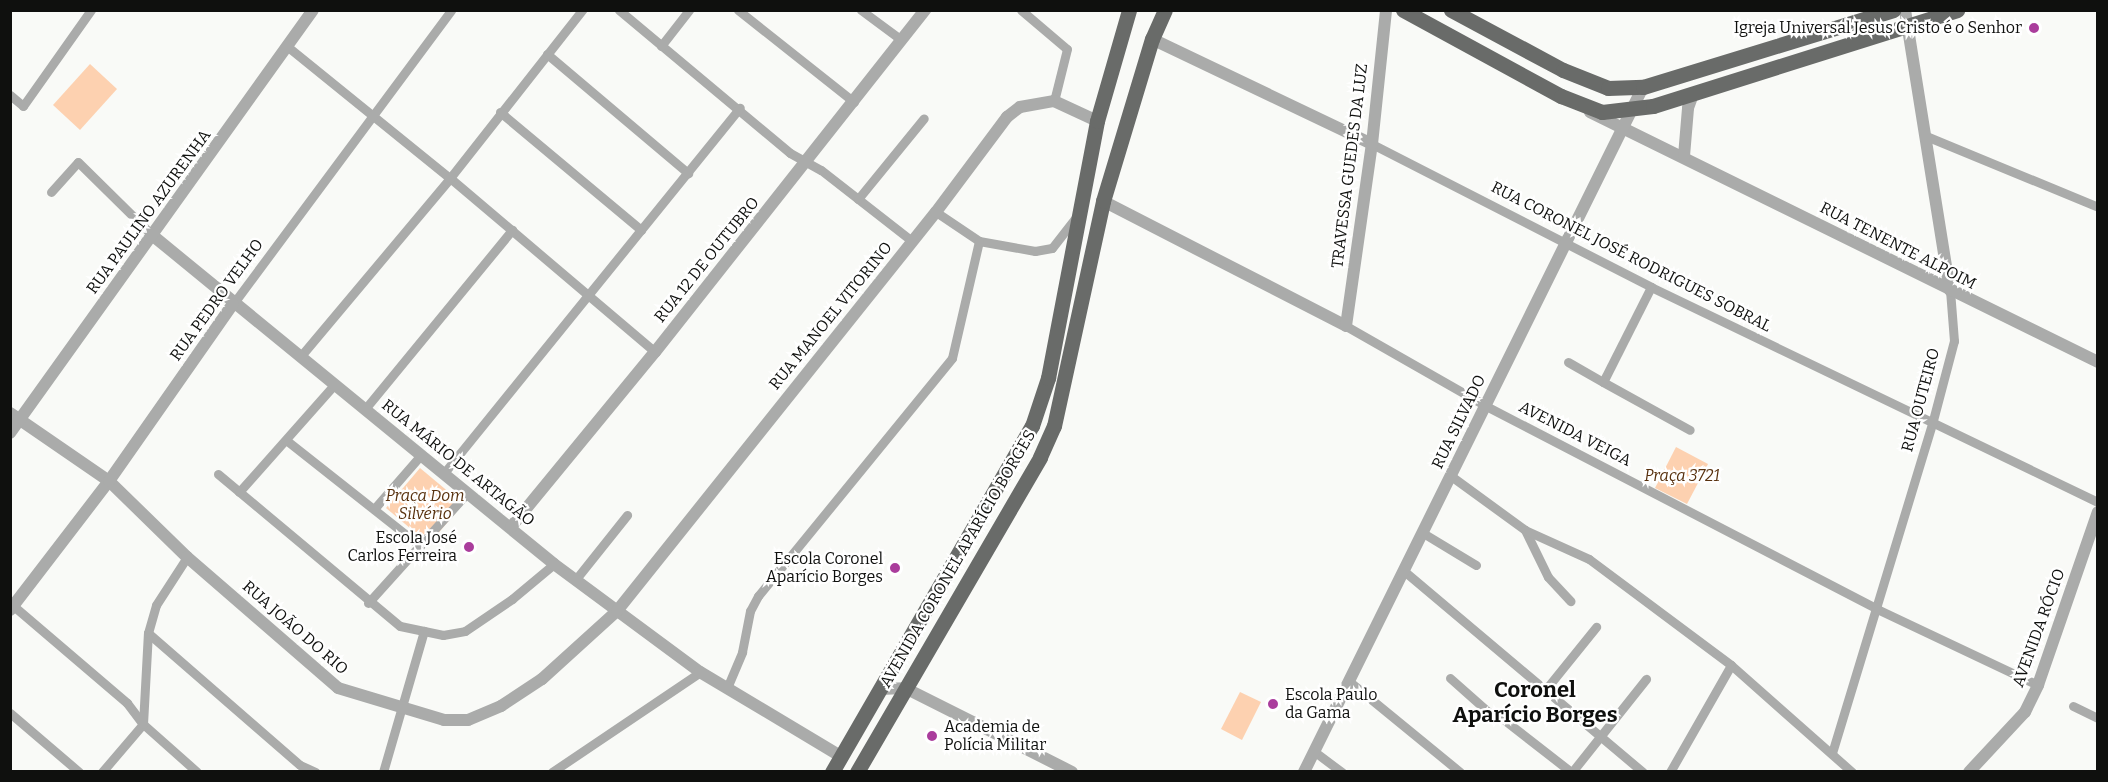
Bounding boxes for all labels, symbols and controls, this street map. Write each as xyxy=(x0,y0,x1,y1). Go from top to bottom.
place label: Igreja Universal Jesus Cristo é o Senhor xyxy=(1734,18,2022,38)
marker: Igreja Universal Jesus Cristo é o Senhor xyxy=(2027,21,2041,35)
street label: TRAVESSA GUEDES DA LUZ xyxy=(1328,63,1372,269)
street label: RUA PAULINO AZURENHA xyxy=(83,126,215,298)
street label: RUA CORONEL JOSÉ RODRIGUES SOBRAL xyxy=(1488,178,1774,336)
street label: RUA 12 DE OUTUBRO xyxy=(651,193,763,327)
street label: RUA TENENTE ALPOIM xyxy=(1817,198,1979,294)
street label: RUA PEDRO VELHO xyxy=(166,235,268,365)
street label: RUA MANOEL VITORINO xyxy=(765,238,897,394)
street label: RUA OUTEIRO xyxy=(1898,346,1944,454)
street label: RUA SILVADO xyxy=(1428,372,1490,472)
street label: RUA MÁRIO DE ARTAGÃO xyxy=(378,395,538,531)
street label: AVENIDA VEIGA xyxy=(1516,397,1634,471)
street label: AVENIDA CORONEL APARÍCIO BORGES xyxy=(876,427,1040,691)
park label: Praça 3721 xyxy=(1644,466,1720,486)
park label: Praça Dom Silvério xyxy=(385,486,465,524)
place label: Escola José Carlos Ferreira xyxy=(347,528,457,566)
marker: Escola José Carlos Ferreira xyxy=(462,540,476,554)
place label: Escola Coronel Aparício Borges xyxy=(766,549,883,587)
marker: Escola Coronel Aparício Borges xyxy=(888,561,902,575)
street label: AVENIDA RÓCIO xyxy=(2009,566,2069,690)
street label: RUA JOÃO DO RIO xyxy=(238,577,352,679)
district label: Coronel Aparício Borges xyxy=(1452,676,1618,728)
place label: Escola Paulo da Gama xyxy=(1285,685,1377,723)
marker: Escola Paulo da Gama xyxy=(1266,697,1280,711)
place label: Academia de Polícia Militar xyxy=(944,717,1046,755)
marker: Academia de Polícia Militar xyxy=(925,729,939,743)

